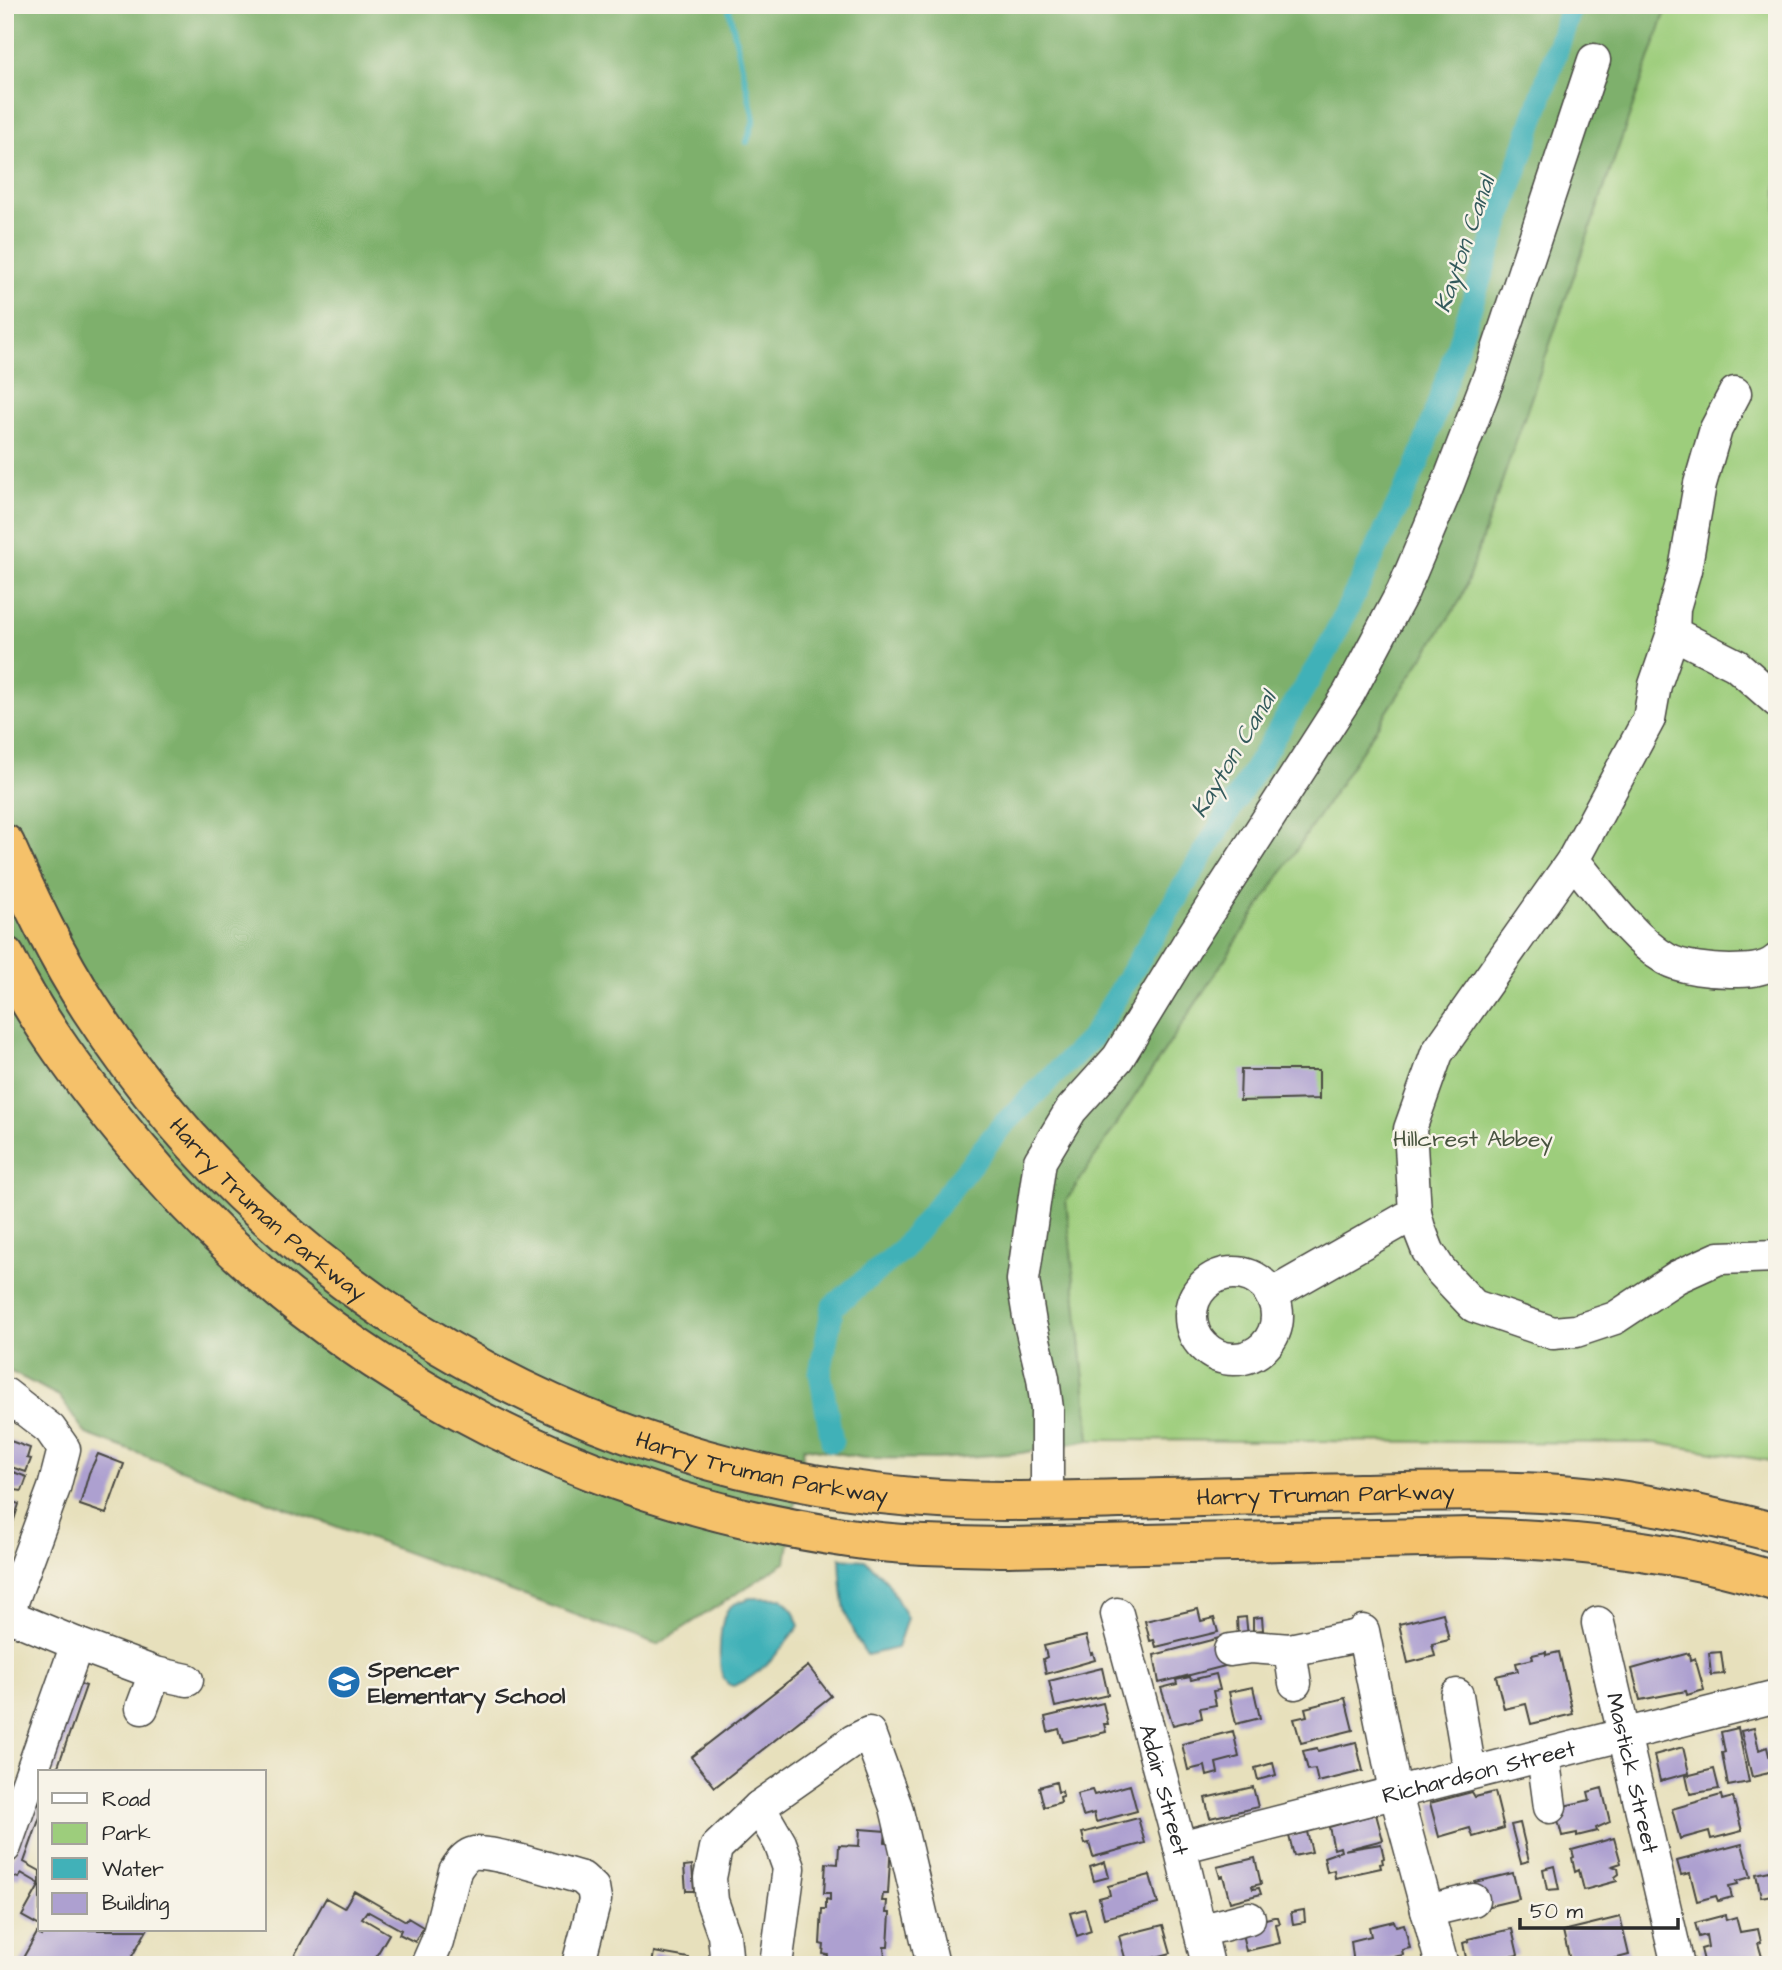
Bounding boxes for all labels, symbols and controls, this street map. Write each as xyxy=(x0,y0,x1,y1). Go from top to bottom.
water label: Kayton Canal xyxy=(1426,169,1505,317)
water label: Kayton Canal xyxy=(1183,682,1287,824)
street label: Harry Truman Parkway xyxy=(161,1111,373,1310)
park label: Hillcrest Abbey xyxy=(1393,1123,1553,1156)
street label: Harry Truman Parkway xyxy=(631,1423,890,1513)
street label: Harry Truman Parkway xyxy=(1196,1476,1455,1514)
place label: Spencer Elementary School xyxy=(367,1654,566,1714)
school or university icon: Spencer Elementary School xyxy=(325,1663,363,1701)
street label: Mastick Street xyxy=(1598,1690,1667,1857)
street label: Adair Street xyxy=(1131,1721,1197,1859)
street label: Richardson Street xyxy=(1379,1732,1580,1812)
legend xyxy=(38,1770,266,1932)
text: Road xyxy=(102,1785,150,1814)
text: Park xyxy=(102,1819,151,1848)
text: Water xyxy=(102,1855,164,1884)
scale bar xyxy=(1520,1886,1677,1930)
text: Building xyxy=(102,1889,170,1920)
text: 50 m xyxy=(1530,1897,1584,1926)

